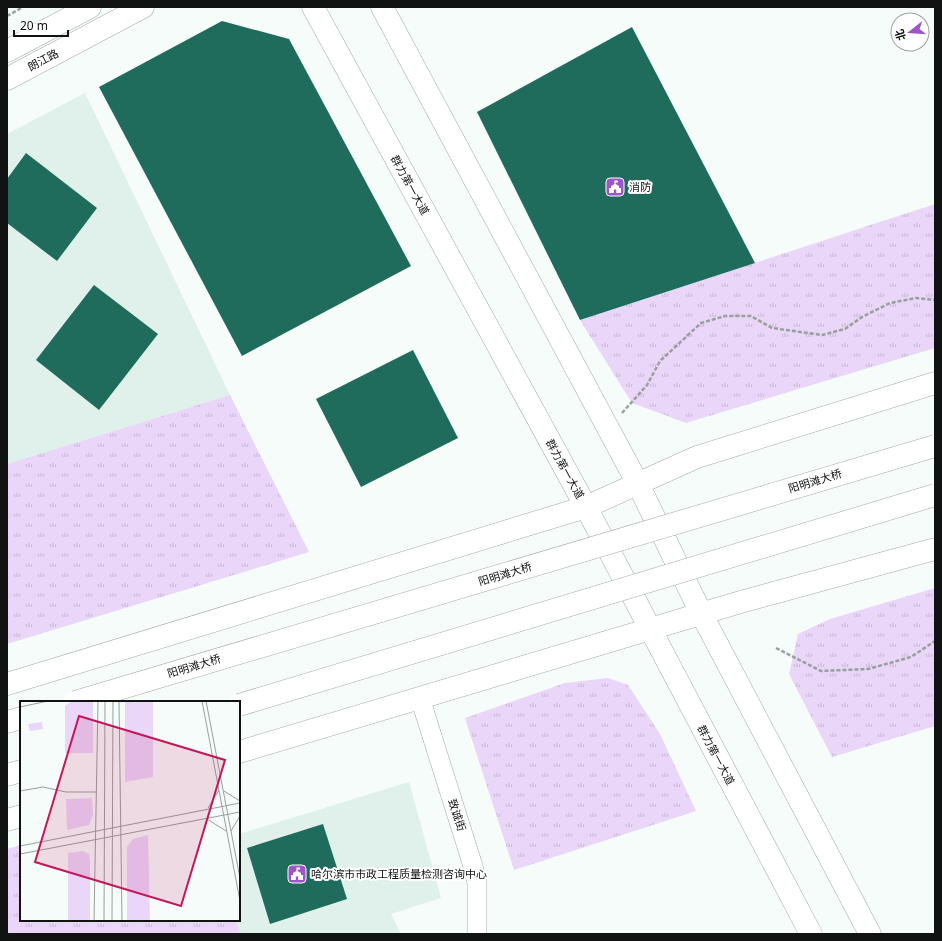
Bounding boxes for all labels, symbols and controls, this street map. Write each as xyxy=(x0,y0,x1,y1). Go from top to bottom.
scale bar xyxy=(14,12,68,38)
north arrow xyxy=(890,12,930,52)
text: 20 m xyxy=(20,17,48,34)
text: 北 xyxy=(891,28,909,43)
street label: 朗江路 xyxy=(25,45,61,74)
street label: 群力第一大道 xyxy=(388,152,433,217)
public building icon: 消防 xyxy=(604,176,626,198)
place label: 消防 xyxy=(629,179,651,194)
street label: 群力第一大道 xyxy=(543,436,588,501)
street label: 阳明滩大桥 xyxy=(786,465,843,496)
street label: 阳明滩大桥 xyxy=(476,558,533,589)
street label: 阳明滩大桥 xyxy=(165,650,222,681)
inset map xyxy=(20,701,240,921)
street label: 群力第一大道 xyxy=(694,722,739,787)
street label: 致诚街 xyxy=(445,797,470,833)
public building icon: 哈尔滨市市政工程质量检测咨询中心 xyxy=(286,863,308,885)
place label: 哈尔滨市市政工程质量检测咨询中心 xyxy=(311,866,487,881)

